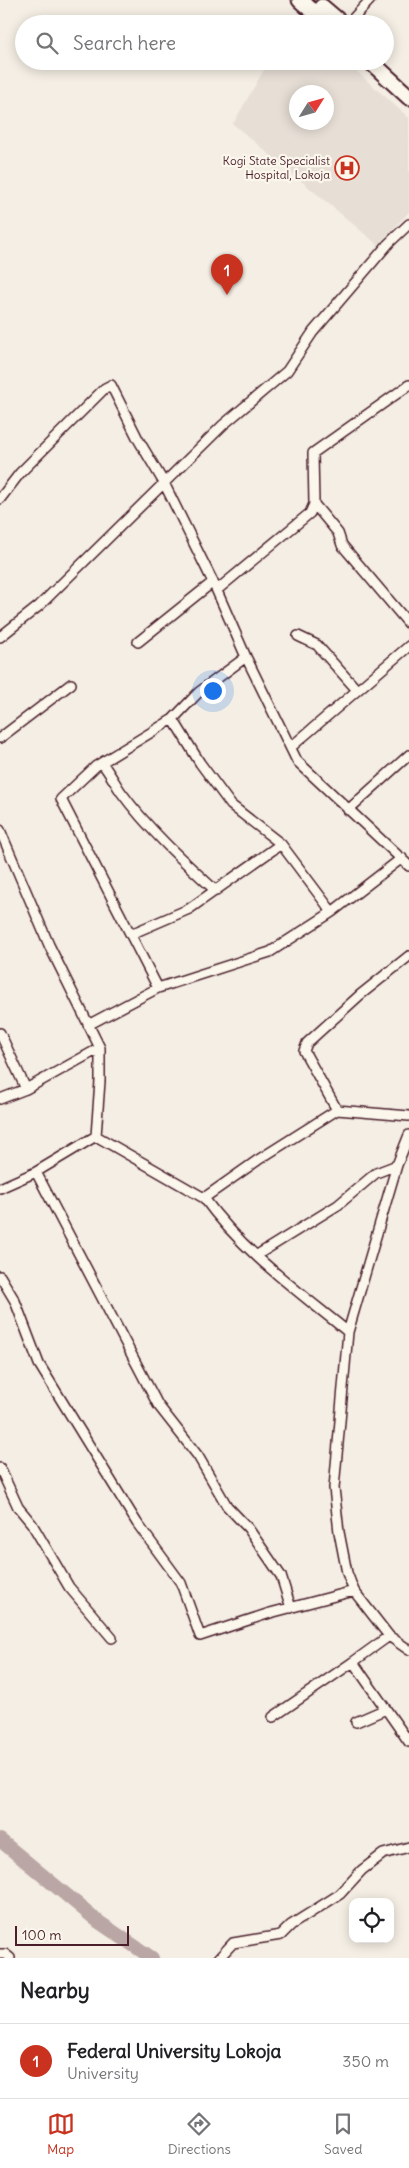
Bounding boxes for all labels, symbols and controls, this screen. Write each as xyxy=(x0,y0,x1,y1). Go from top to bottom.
search box xyxy=(15,15,394,70)
icon: search xyxy=(33,29,61,57)
text: Search here xyxy=(73,31,176,55)
north arrow xyxy=(289,85,334,130)
place label: Kogi State Specialist Hospital, Lokoja xyxy=(223,153,330,182)
hospital icon: Kogi State Specialist Hospital, Lokoja xyxy=(334,155,360,181)
pin: 1 xyxy=(211,254,243,295)
your location xyxy=(200,678,226,704)
map controls xyxy=(349,1898,394,1943)
button: locate xyxy=(349,1898,394,1943)
scale bar xyxy=(15,1923,129,1946)
text: 100 m xyxy=(22,1926,62,1944)
text: Nearby xyxy=(20,1977,90,2004)
text: Federal University Lokoja xyxy=(67,2039,281,2063)
text: 1 xyxy=(33,2051,39,2071)
text: 350 m xyxy=(342,2051,389,2071)
text: University xyxy=(67,2063,139,2083)
tab: Map xyxy=(47,2110,75,2158)
tab: Directions xyxy=(168,2110,231,2158)
tab: Saved xyxy=(324,2110,362,2158)

